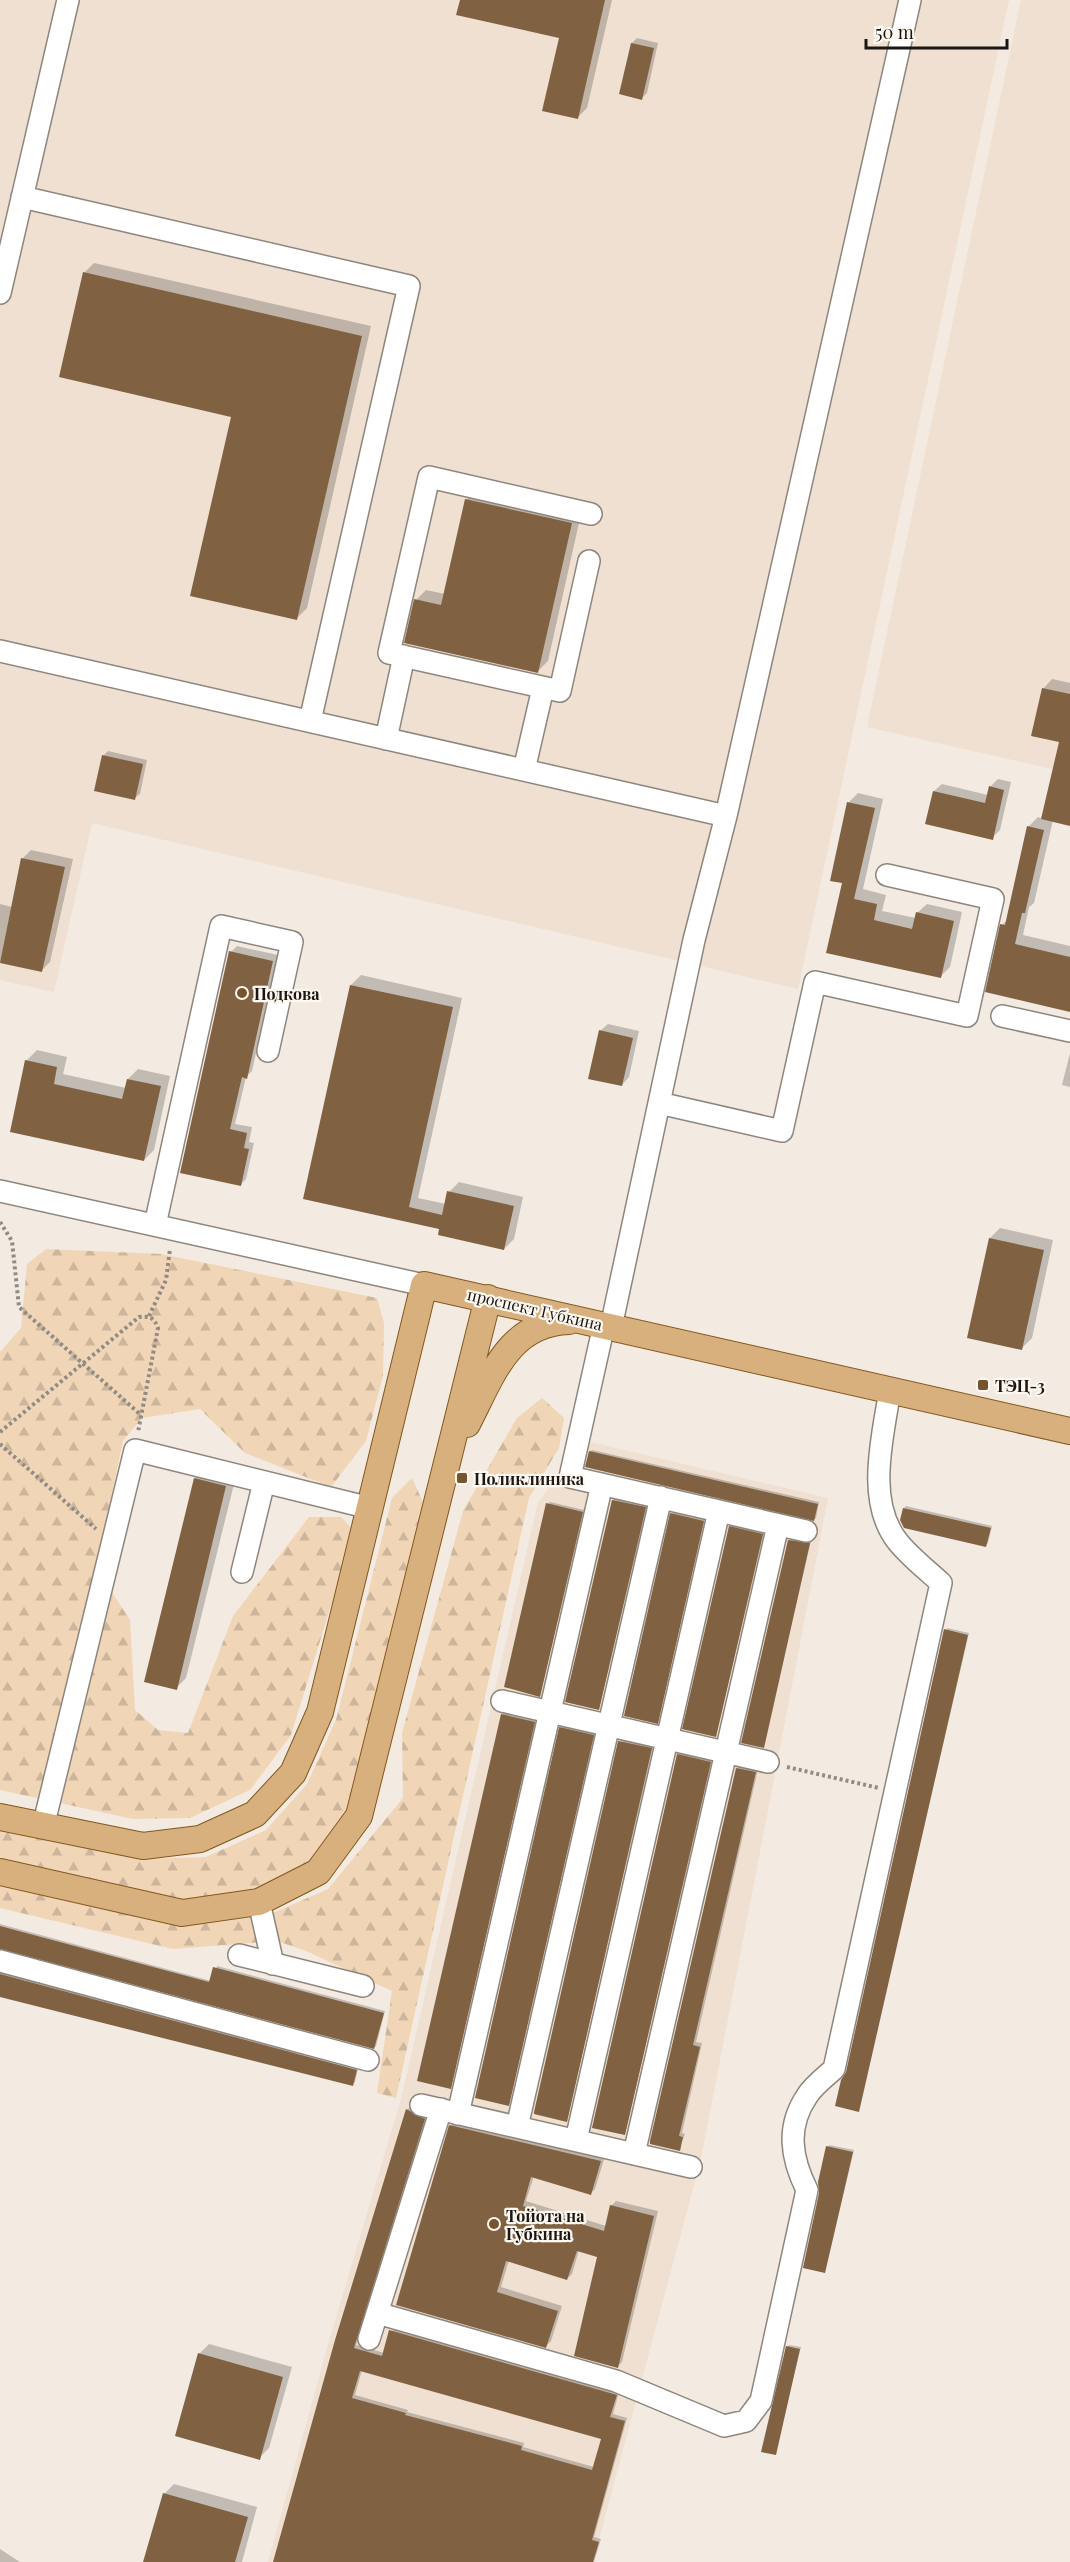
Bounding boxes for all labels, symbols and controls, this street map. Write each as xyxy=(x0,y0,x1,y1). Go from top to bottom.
scale bar xyxy=(866,12,1007,50)
text: 50 m xyxy=(875,20,914,44)
place label: Подкова xyxy=(254,983,320,1004)
marker: Подкова xyxy=(235,986,249,1000)
street label: проспект Губкина xyxy=(465,1283,605,1335)
place label: ТЭЦ-3 xyxy=(995,1375,1045,1396)
marker: ТЭЦ-3 xyxy=(976,1378,990,1392)
place label: Поликлиника xyxy=(474,1468,585,1489)
marker: Поликлиника xyxy=(455,1471,469,1485)
place label: Тойота на Губкина xyxy=(506,2205,585,2244)
marker: Тойота на Губкина xyxy=(487,2217,501,2231)

